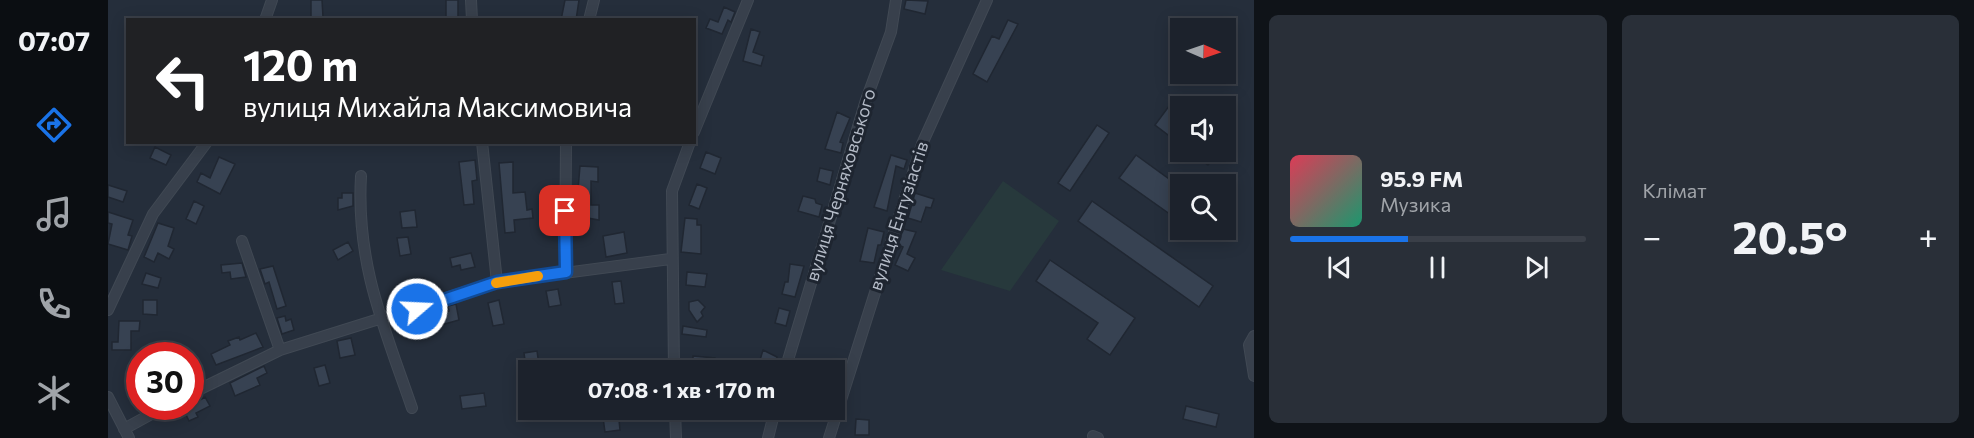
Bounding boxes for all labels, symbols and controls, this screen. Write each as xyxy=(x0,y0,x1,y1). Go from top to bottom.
north arrow xyxy=(1170,18,1236,84)
map controls xyxy=(1170,18,1236,240)
text: 07:07 xyxy=(18,24,90,57)
text: 120 m xyxy=(243,38,358,90)
icon: left xyxy=(144,42,222,120)
street label: вулиця Черняховського xyxy=(800,86,880,284)
text: вулиця Михайла Максимовича xyxy=(243,90,632,123)
button: sound xyxy=(1170,96,1236,162)
icon: directions xyxy=(33,104,75,146)
street label: вулиця Ентузіастів xyxy=(864,138,932,293)
text: 95.9 FM xyxy=(1380,165,1463,192)
button: search xyxy=(1170,174,1236,240)
text: Клімат xyxy=(1643,178,1707,202)
pin xyxy=(539,185,590,236)
text: Музика xyxy=(1380,192,1451,216)
icon: music xyxy=(33,193,75,235)
icon: arrive xyxy=(548,194,581,227)
text: 20.5° xyxy=(1732,208,1848,263)
text: − xyxy=(1643,215,1661,256)
text: + xyxy=(1919,215,1938,256)
icon: previous xyxy=(1323,251,1356,284)
icon: pause xyxy=(1421,251,1454,284)
icon: next xyxy=(1520,251,1553,284)
position arrow xyxy=(385,277,449,341)
icon: phone xyxy=(33,283,75,325)
speed limit sign: 30 xyxy=(126,342,204,420)
icon: climate xyxy=(33,372,75,414)
text: 07:08 · 1 хв · 170 m xyxy=(588,376,775,403)

